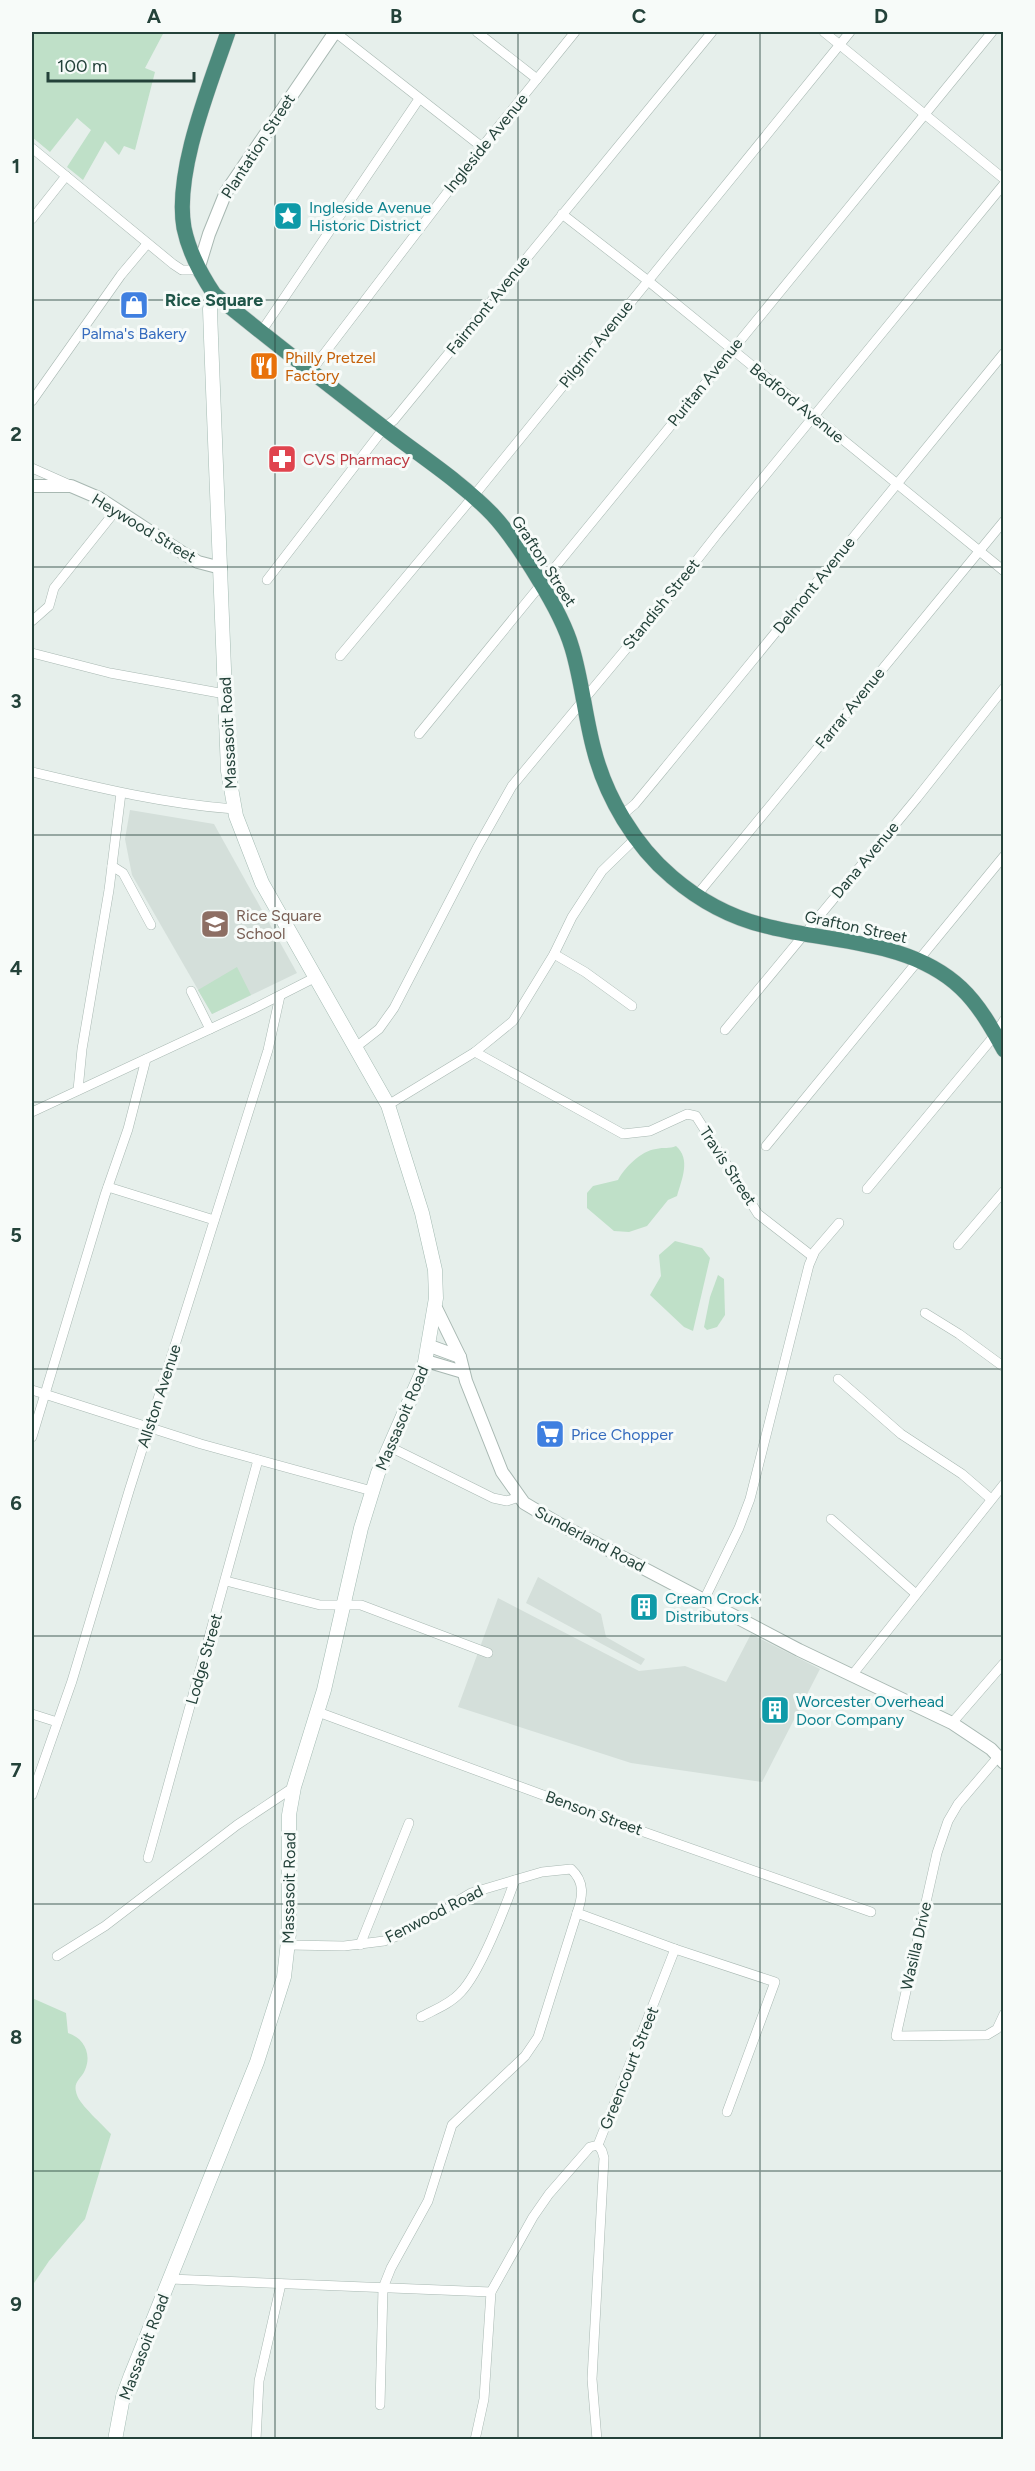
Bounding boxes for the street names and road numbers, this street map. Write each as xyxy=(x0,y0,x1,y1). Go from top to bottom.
street label: Ingleside Avenue xyxy=(440,89,532,196)
street label: Plantation Street xyxy=(217,90,299,202)
street label: Fairmont Avenue xyxy=(442,251,534,358)
street label: Pilgrim Avenue xyxy=(555,296,637,391)
street label: Puritan Avenue xyxy=(664,334,747,430)
street label: Bedford Avenue xyxy=(746,359,848,447)
street label: Heywood Street xyxy=(89,489,199,567)
street label: Grafton Street xyxy=(508,512,580,610)
street label: Delmont Avenue xyxy=(769,533,859,637)
street label: Standish Street xyxy=(619,555,703,653)
street label: Farrar Avenue xyxy=(811,663,889,753)
street label: Massasoit Road xyxy=(216,677,240,789)
street label: Dana Avenue xyxy=(827,818,903,902)
street label: Grafton Street xyxy=(803,907,909,947)
street label: Travis Street xyxy=(696,1123,760,1209)
street label: Allston Avenue xyxy=(133,1342,185,1450)
street label: Massasoit Road xyxy=(371,1363,433,1473)
street label: Sunderland Road xyxy=(532,1502,648,1576)
street label: Lodge Street xyxy=(182,1611,226,1707)
street label: Benson Street xyxy=(543,1787,645,1839)
street label: Massasoit Road xyxy=(279,1832,299,1944)
street label: Fenwood Road xyxy=(382,1881,486,1947)
street label: Wasilla Drive xyxy=(897,1900,935,1992)
street label: Greencourt Street xyxy=(596,2004,662,2132)
street label: Massasoit Road xyxy=(115,2291,173,2403)

